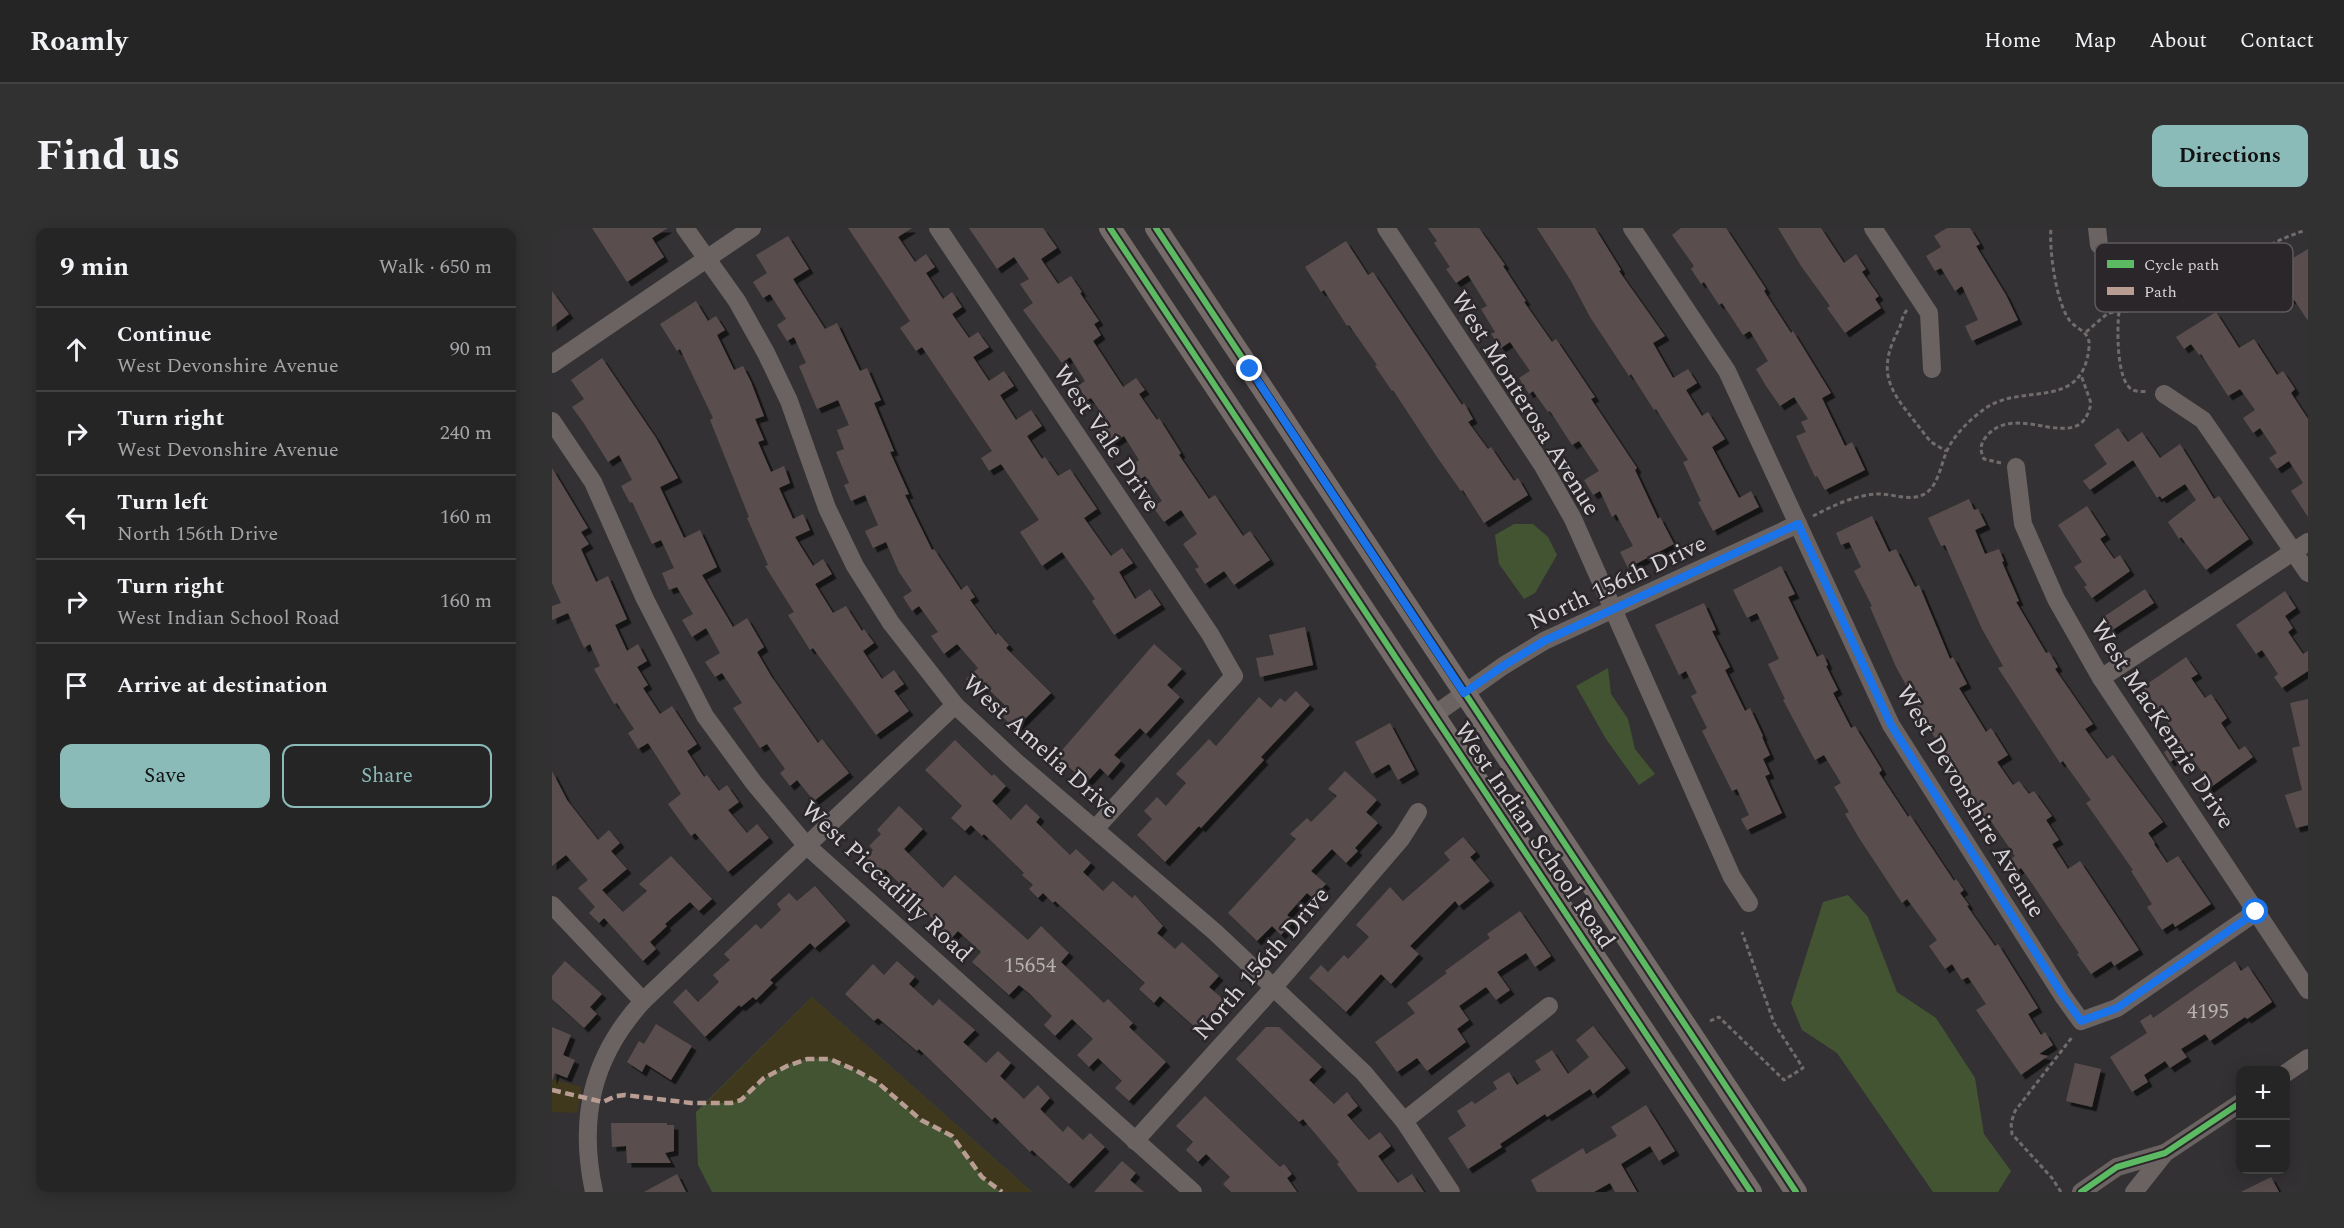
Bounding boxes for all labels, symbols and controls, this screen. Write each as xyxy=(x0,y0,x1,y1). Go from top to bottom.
text: Roamly xyxy=(30,20,128,63)
text: Home xyxy=(1984,25,2041,57)
text: Map xyxy=(2074,25,2116,57)
text: About xyxy=(2149,25,2207,57)
text: Contact xyxy=(2240,25,2314,57)
text: Find us xyxy=(36,125,180,188)
button: Directions xyxy=(2152,125,2308,187)
legend xyxy=(2095,243,2293,312)
text: 9 min xyxy=(60,247,129,287)
text: Walk · 650 m xyxy=(379,252,492,282)
text: Cycle path xyxy=(2144,253,2219,277)
text: Path xyxy=(2144,280,2177,304)
street label: West Monterosa Avenue xyxy=(1441,284,1609,523)
text: Continue xyxy=(117,318,212,351)
icon: ahead xyxy=(60,333,93,366)
text: 90 m xyxy=(450,334,492,364)
text: West Devonshire Avenue xyxy=(117,351,339,381)
route end xyxy=(1236,355,1262,381)
street label: West Vale Drive xyxy=(1043,358,1169,519)
text: Turn right xyxy=(117,402,224,435)
icon: right xyxy=(60,417,93,450)
text: 240 m xyxy=(440,418,492,448)
text: West Devonshire Avenue xyxy=(117,435,339,465)
text: Turn left xyxy=(117,486,209,519)
icon: left xyxy=(60,501,93,534)
text: 160 m xyxy=(440,502,492,532)
text: North 156th Drive xyxy=(117,519,278,549)
street label: North 156th Drive xyxy=(1522,526,1713,640)
text: Turn right xyxy=(117,570,224,603)
icon: right xyxy=(60,585,93,618)
text: 160 m xyxy=(440,586,492,616)
text: West Indian School Road xyxy=(117,603,340,633)
street label: West MacKenzie Drive xyxy=(2081,613,2244,836)
street label: West Amelia Drive xyxy=(954,666,1127,827)
icon: arrive xyxy=(60,669,93,702)
text: Arrive at destination xyxy=(117,669,328,702)
street label: West Devonshire Avenue xyxy=(1886,678,2054,925)
street label: West Indian School Road xyxy=(1445,715,1624,956)
button: Save xyxy=(60,744,270,808)
button: Share xyxy=(282,744,492,808)
street label: West Piccadilly Road xyxy=(792,792,980,971)
street label: North 156th Drive xyxy=(1185,879,1339,1048)
route start xyxy=(2242,898,2268,924)
house number: 15654 xyxy=(1004,950,1057,982)
house number: 4195 xyxy=(2187,996,2229,1028)
map controls xyxy=(2236,1066,2290,1174)
button: + xyxy=(2236,1066,2290,1120)
button: − xyxy=(2236,1120,2290,1174)

